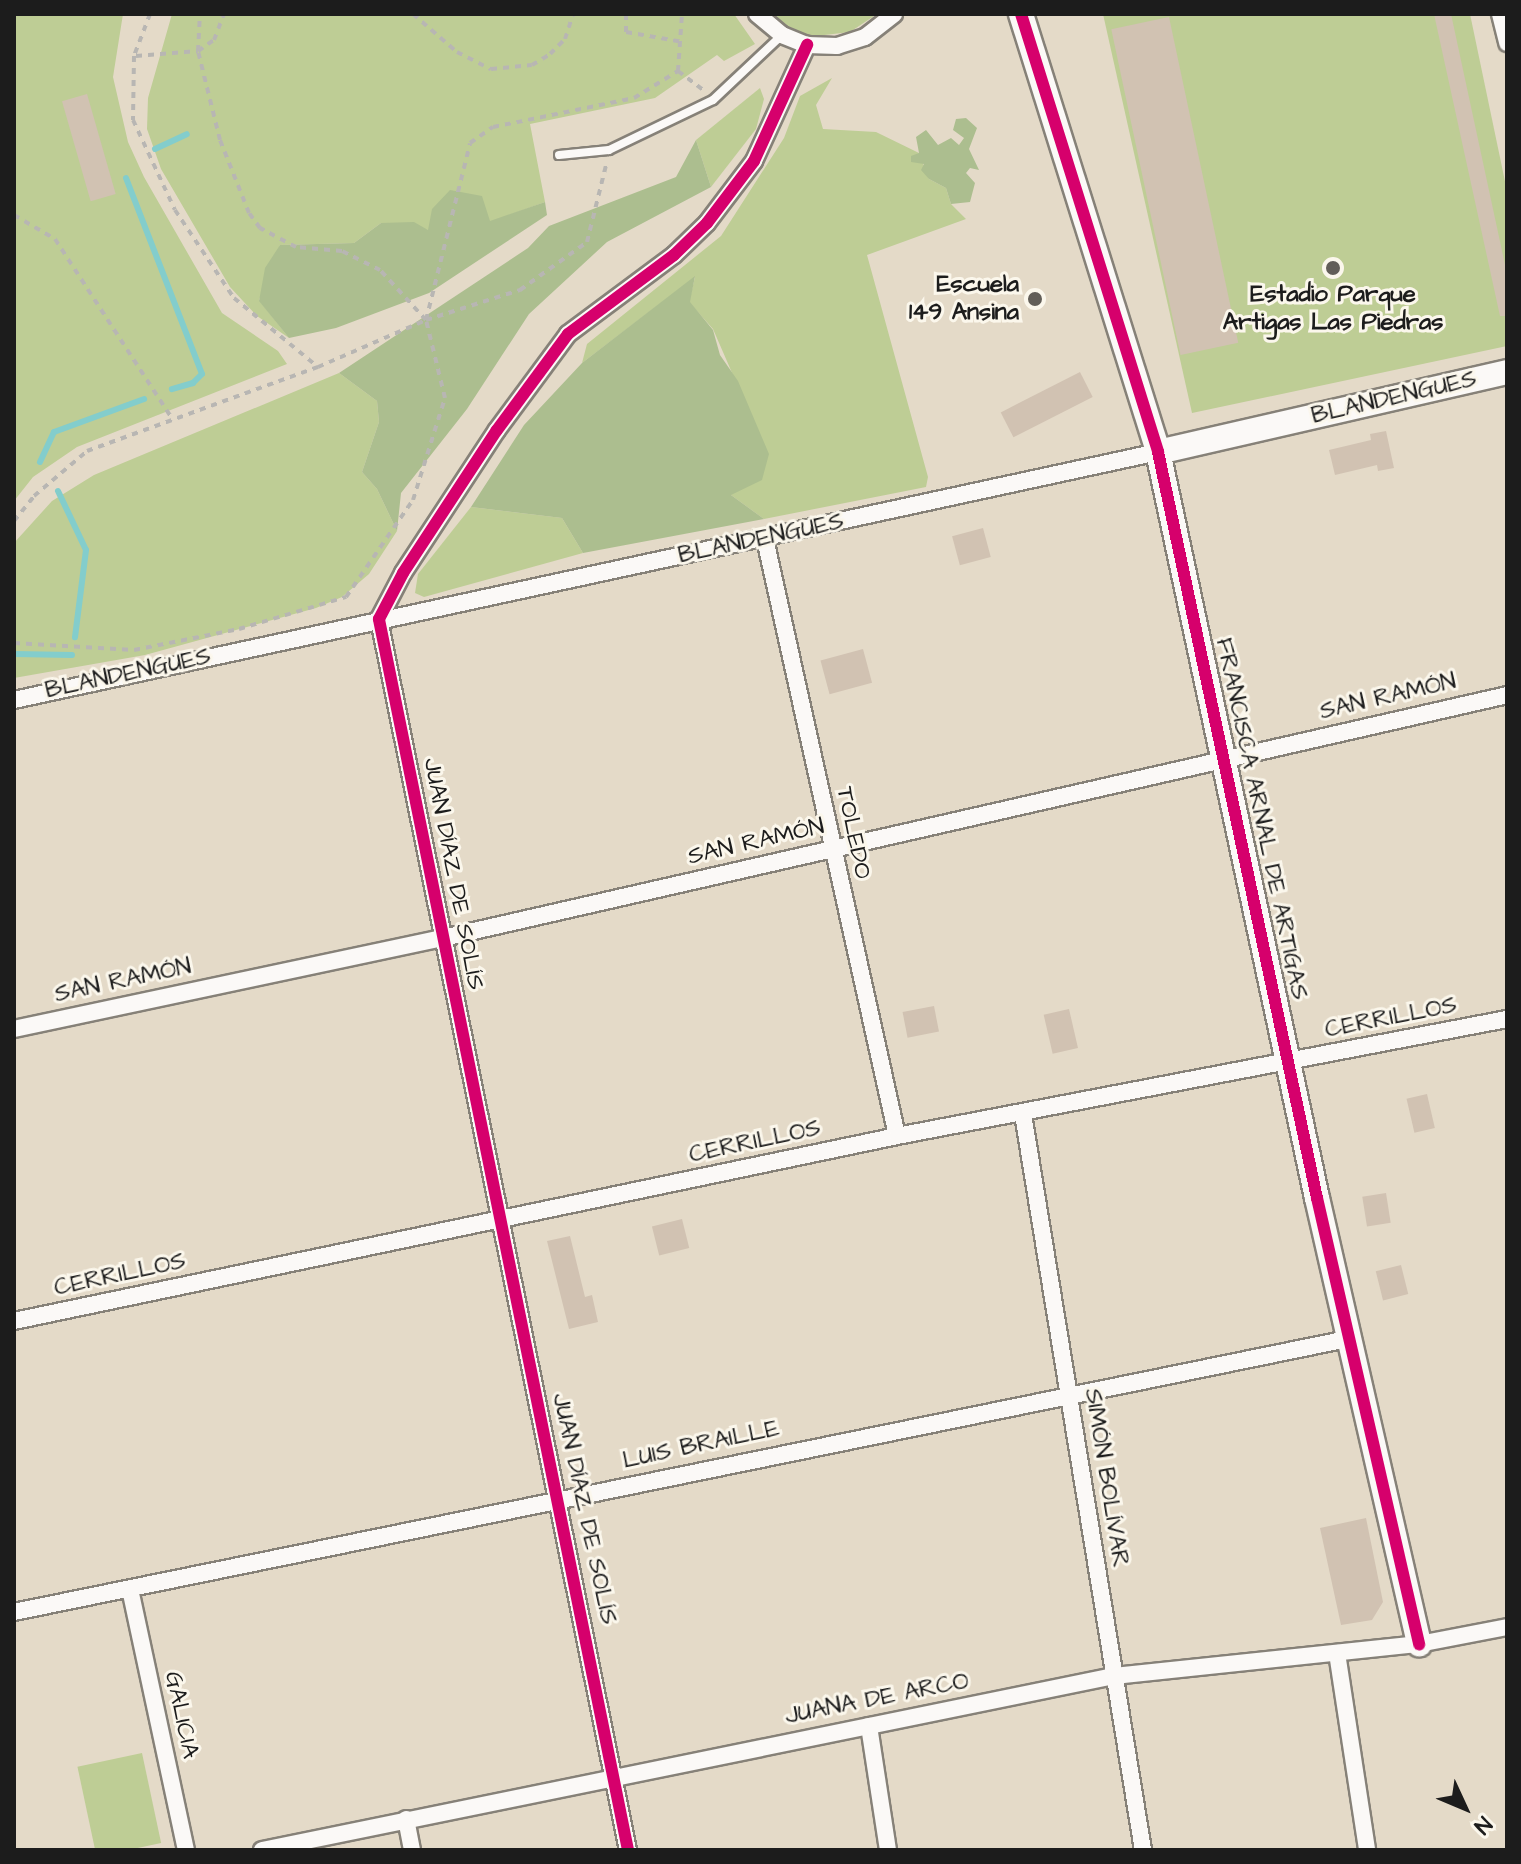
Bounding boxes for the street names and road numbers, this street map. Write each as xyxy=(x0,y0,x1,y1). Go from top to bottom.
street label: BLANDENGUES xyxy=(1309,365,1479,431)
street label: BLANDENGUES xyxy=(676,507,846,571)
street label: FRANCISCA ARNAL DE ARTIGAS xyxy=(1209,635,1313,1003)
street label: BLANDENGUES xyxy=(43,642,213,706)
street label: SAN RAMÓN xyxy=(1317,667,1459,727)
street label: JUAN DÍAZ DE SOLÍS xyxy=(416,756,490,992)
street label: TOLEDO xyxy=(829,784,877,882)
street label: SAN RAMÓN xyxy=(685,812,827,872)
street label: SAN RAMÓN xyxy=(52,952,194,1010)
street label: CERRILLOS xyxy=(1323,991,1459,1045)
street label: CERRILLOS xyxy=(687,1114,823,1170)
street label: CERRILLOS xyxy=(52,1247,188,1303)
street label: SIMÓN BOLÍVAR xyxy=(1078,1387,1134,1569)
street label: JUAN DÍAZ DE SOLÍS xyxy=(545,1391,623,1627)
street label: LUIS BRAILLE xyxy=(620,1414,782,1476)
street label: JUANA DE ARCO xyxy=(783,1667,971,1731)
street label: GALICIA xyxy=(158,1669,204,1761)

